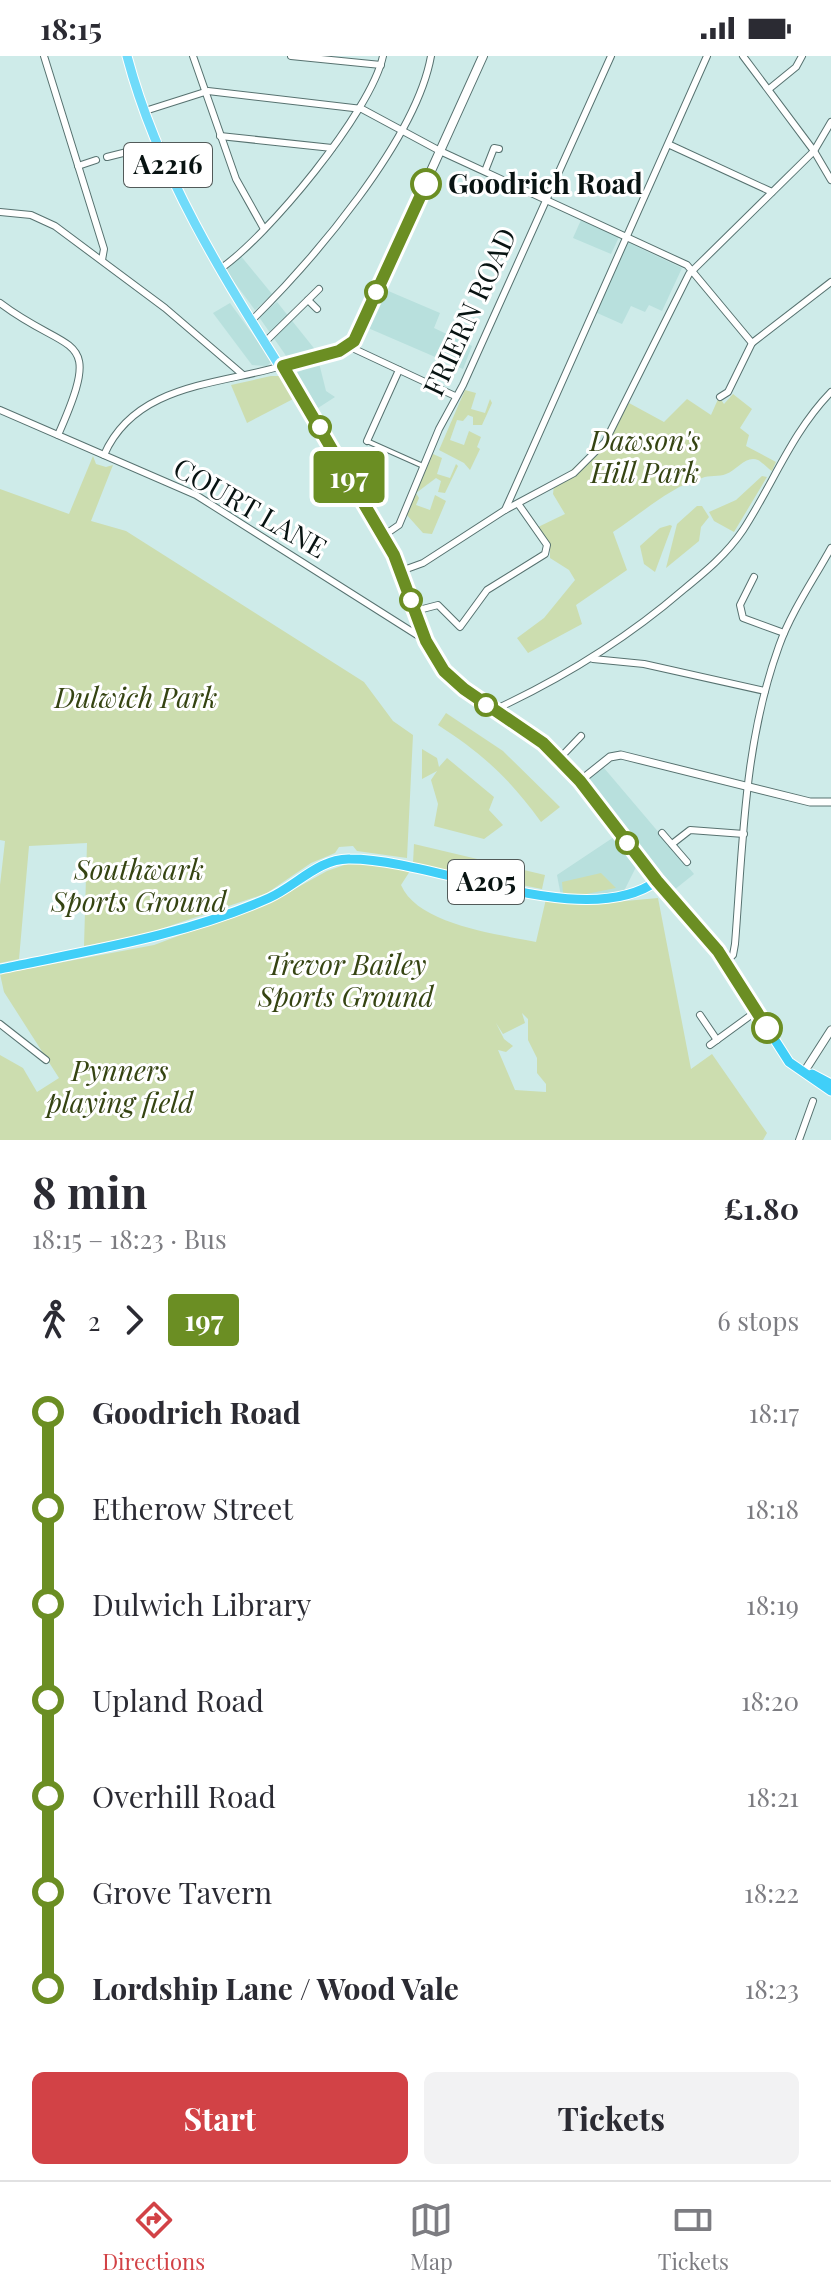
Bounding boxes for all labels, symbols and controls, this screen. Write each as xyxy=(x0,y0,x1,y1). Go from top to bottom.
text: 18:15 xyxy=(40,8,102,48)
road number: A2216 xyxy=(124,143,212,187)
place label: Goodrich Road xyxy=(448,164,643,201)
marker: Goodrich Road xyxy=(411,169,441,199)
street label: FRIERN ROAD xyxy=(414,221,524,401)
unlabelled marker xyxy=(365,281,387,303)
unlabelled marker xyxy=(309,416,331,438)
park label: Dawson's Hill Park xyxy=(589,421,701,490)
street label: COURT LANE xyxy=(167,448,334,565)
line badge: 197 xyxy=(303,451,395,503)
text: 197 xyxy=(330,458,368,495)
unlabelled marker xyxy=(400,589,422,611)
park label: Dulwich Park xyxy=(54,678,217,715)
unlabelled marker xyxy=(475,694,497,716)
unlabelled marker xyxy=(616,832,638,854)
park label: Southwark Sports Ground xyxy=(50,850,228,919)
road number: A205 xyxy=(448,860,524,904)
park label: Trevor Bailey Sports Ground xyxy=(257,945,435,1014)
unlabelled marker xyxy=(752,1013,782,1043)
park label: Pynners playing field xyxy=(45,1051,194,1120)
text: 8 min xyxy=(32,1161,148,1220)
text: £1.80 xyxy=(723,1188,799,1228)
text: 18:15 – 18:23 · Bus xyxy=(32,1221,227,1256)
icon: walk xyxy=(32,1298,76,1342)
icon: forward xyxy=(112,1298,156,1342)
text: 197 xyxy=(184,1301,223,1338)
text: 2 xyxy=(88,1303,100,1338)
text: 6 stops xyxy=(717,1303,799,1338)
text: Goodrich Road xyxy=(92,1392,301,1432)
text: 18:17 xyxy=(749,1395,799,1430)
text: Etherow Street xyxy=(92,1488,293,1528)
text: 18:18 xyxy=(746,1491,799,1526)
text: Dulwich Library xyxy=(92,1584,311,1624)
text: 18:19 xyxy=(746,1587,799,1622)
text: Upland Road xyxy=(92,1680,264,1720)
text: 18:20 xyxy=(741,1683,799,1718)
text: Overhill Road xyxy=(92,1776,276,1816)
text: 18:21 xyxy=(747,1779,799,1814)
text: Grove Tavern xyxy=(92,1872,272,1912)
text: 18:22 xyxy=(744,1875,799,1910)
text: Lordship Lane / Wood Vale xyxy=(92,1968,459,2008)
text: 18:23 xyxy=(745,1971,799,2006)
button: Start xyxy=(32,2072,408,2164)
button: Tickets xyxy=(424,2072,799,2164)
tab: Directions xyxy=(102,2198,205,2276)
tab: Map xyxy=(409,2198,453,2276)
tab: Tickets xyxy=(658,2198,729,2276)

